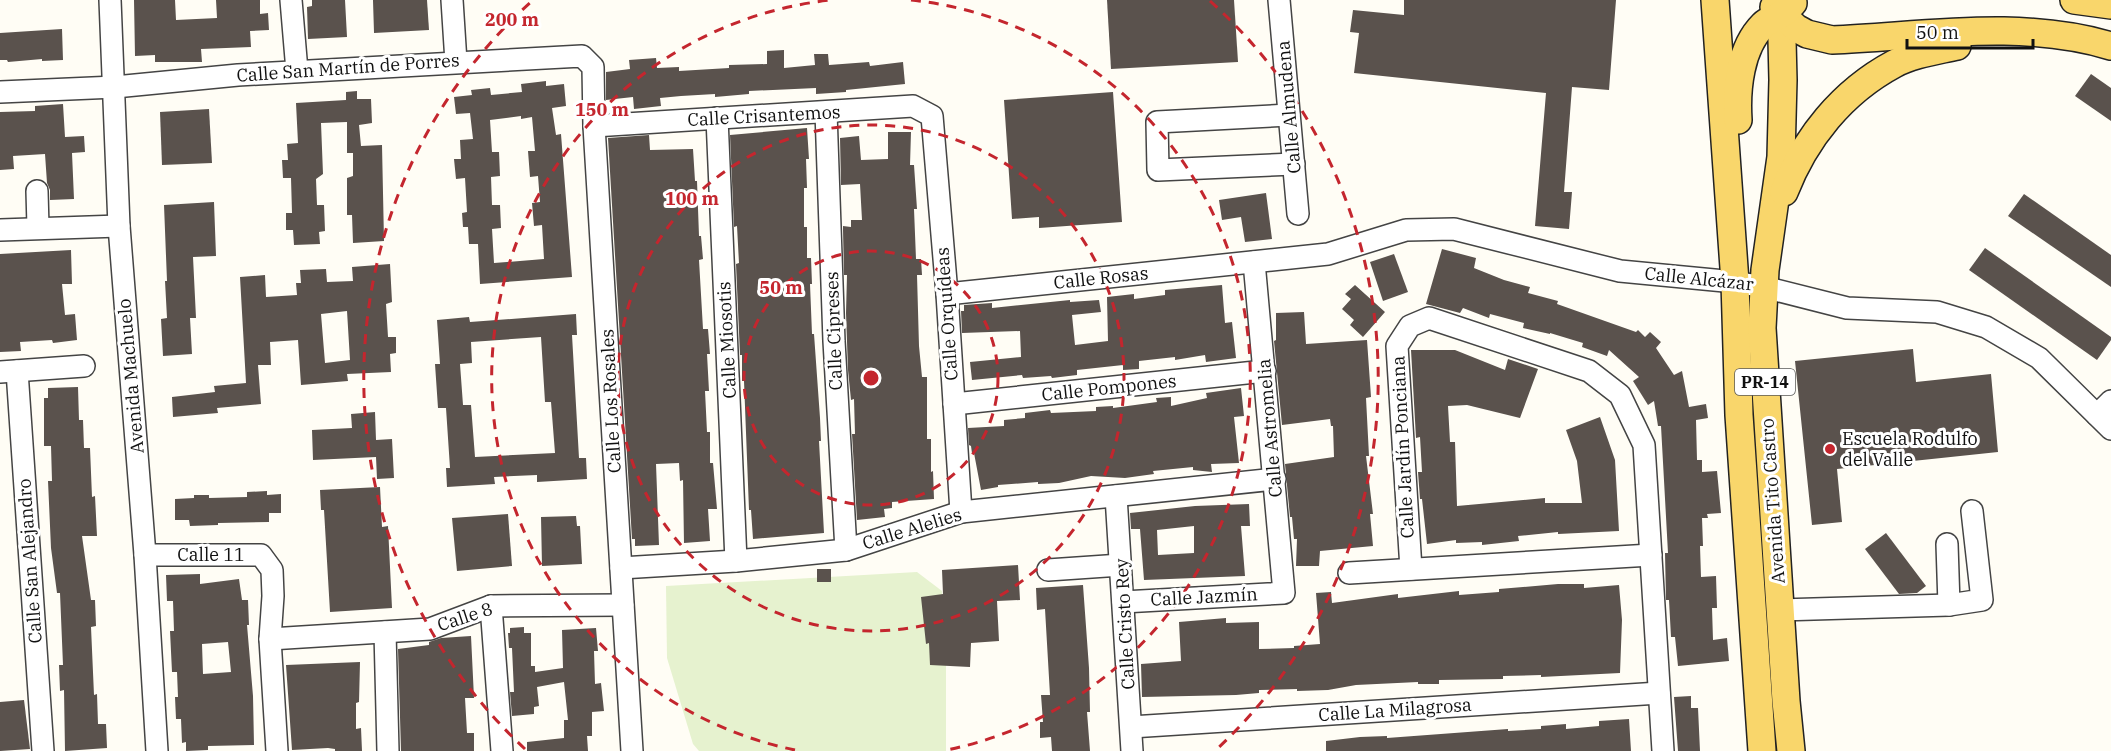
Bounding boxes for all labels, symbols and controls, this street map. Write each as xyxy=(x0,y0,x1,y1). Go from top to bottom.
text: 200 m xyxy=(485,8,540,31)
scale bar xyxy=(1907,12,2033,50)
text: 50 m xyxy=(1916,21,1959,44)
street label: Calle Almudena xyxy=(1271,39,1306,175)
street label: Calle San Martín de Porres xyxy=(236,48,460,87)
text: 150 m xyxy=(575,98,630,121)
street label: Calle Crisantemos xyxy=(687,100,841,131)
text: 100 m xyxy=(665,187,720,210)
street label: Calle Orquídeas xyxy=(930,247,963,382)
street label: Calle Rosas xyxy=(1052,261,1150,294)
street label: Calle Alcázar xyxy=(1643,261,1755,296)
street label: Calle Cipreses xyxy=(820,271,847,391)
text: 50 m xyxy=(759,276,803,299)
street label: Calle Miosotis xyxy=(712,281,741,399)
street label: Avenida Machuelo xyxy=(112,298,149,454)
street label: Calle Los Rosales xyxy=(595,328,626,474)
street label: Calle Jardín Ponciana xyxy=(1386,355,1419,539)
street label: Calle Astromelia xyxy=(1252,358,1287,498)
centre of rings xyxy=(861,368,881,388)
street label: Calle Pompones xyxy=(1040,369,1178,406)
road number: PR-14 xyxy=(1735,369,1795,395)
street label: Avenida Tito Castro xyxy=(1755,418,1790,584)
place label: Escuela Rodulfo del Valle xyxy=(1842,427,1978,471)
marker: Escuela Rodulfo del Valle xyxy=(1823,442,1837,456)
street label: Calle San Alejandro xyxy=(12,478,47,644)
street label: Calle Alelies xyxy=(859,503,964,555)
street label: Calle 11 xyxy=(177,543,245,566)
street label: Calle Cristo Rey xyxy=(1110,557,1139,690)
street label: Calle Jazmín xyxy=(1150,582,1258,611)
street label: Calle 8 xyxy=(434,597,495,636)
street label: Calle La Milagrosa xyxy=(1318,693,1473,726)

